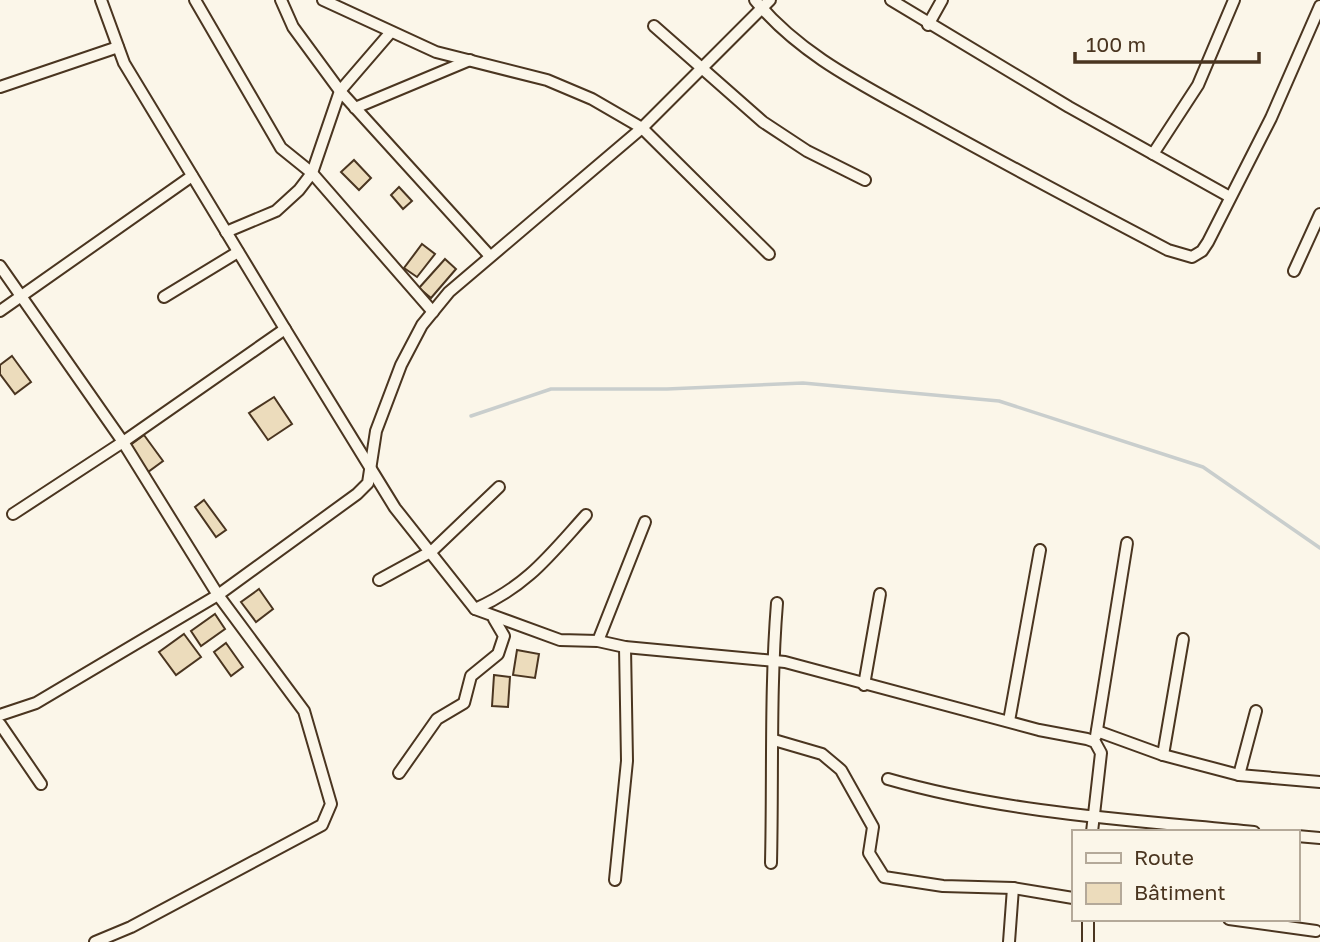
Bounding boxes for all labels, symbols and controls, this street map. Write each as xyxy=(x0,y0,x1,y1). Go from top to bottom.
scale bar xyxy=(1075,21,1259,65)
text: 100 m xyxy=(1086,31,1146,57)
legend xyxy=(1072,830,1299,921)
text: Route xyxy=(1134,844,1194,870)
text: Bâtiment xyxy=(1134,879,1226,905)

